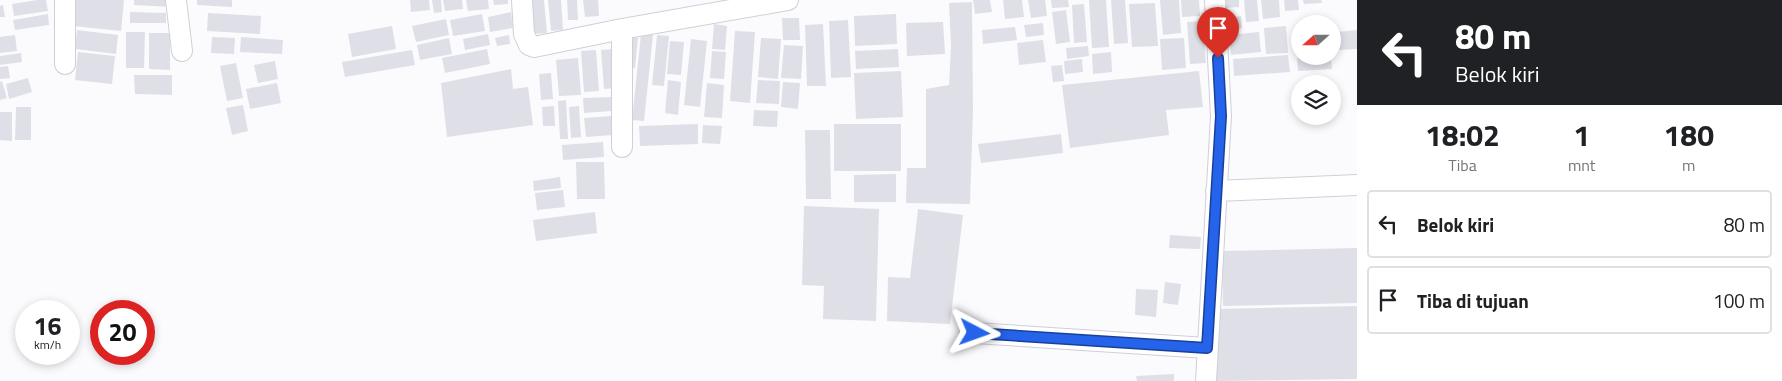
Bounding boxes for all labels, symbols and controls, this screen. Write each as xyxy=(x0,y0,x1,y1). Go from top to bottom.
pin xyxy=(1197,7,1239,58)
text: 80 m xyxy=(1455,9,1531,63)
icon: arrive xyxy=(1204,14,1232,42)
north arrow xyxy=(1291,15,1341,65)
map controls xyxy=(1291,15,1341,125)
icon: left xyxy=(1372,20,1437,85)
text: Belok kiri xyxy=(1455,57,1540,91)
button: layers xyxy=(1291,75,1341,125)
text: 18:02 xyxy=(1425,112,1500,158)
text: 1 xyxy=(1573,112,1590,158)
text: 180 xyxy=(1664,112,1714,158)
text: Tiba xyxy=(1448,153,1477,177)
text: mnt xyxy=(1568,153,1596,177)
text: m xyxy=(1682,153,1695,177)
icon: left xyxy=(1374,210,1402,238)
text: Belok kiri xyxy=(1417,210,1494,239)
text: 80 m xyxy=(1724,210,1765,239)
icon: arrive xyxy=(1374,286,1402,314)
text: Tiba di tujuan xyxy=(1417,286,1529,315)
text: 100 m xyxy=(1713,286,1765,315)
speed limit sign: 20 xyxy=(90,300,155,365)
position arrow xyxy=(948,306,1000,358)
text: 16 xyxy=(33,307,62,345)
text: km/h xyxy=(34,335,61,354)

